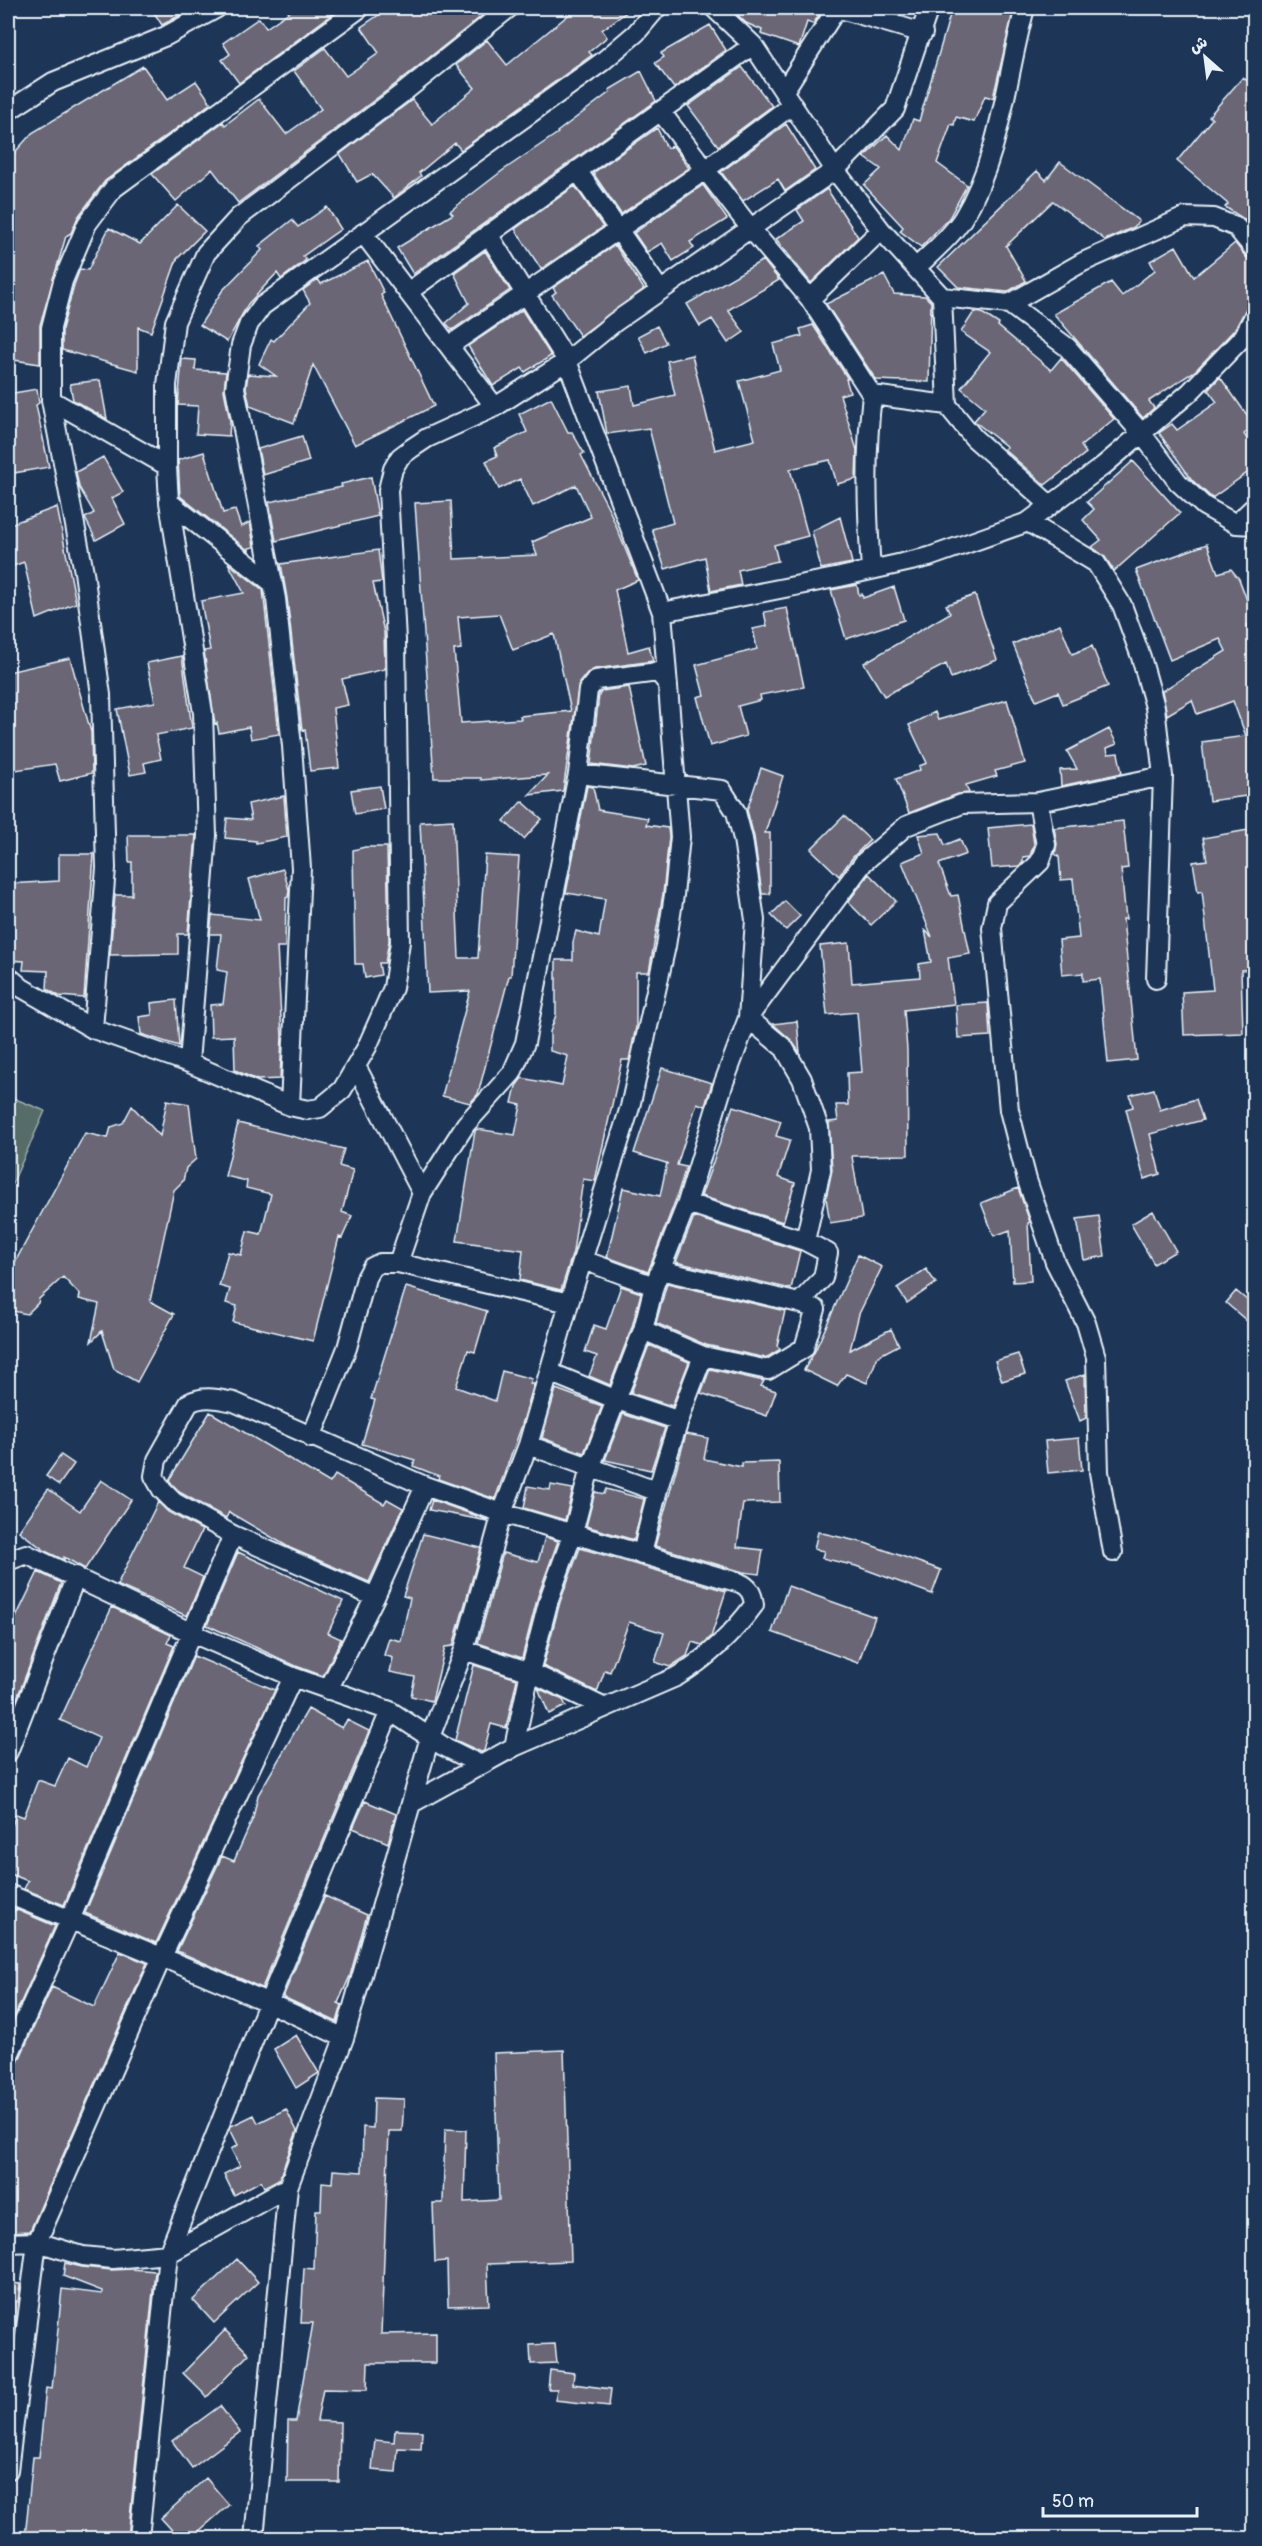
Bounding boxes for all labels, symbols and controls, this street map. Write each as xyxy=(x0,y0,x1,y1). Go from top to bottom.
north arrow xyxy=(1175,27,1235,87)
text: ش xyxy=(1186,32,1211,58)
scale bar xyxy=(1043,2480,1198,2518)
text: 50 m xyxy=(1052,2490,1094,2513)

